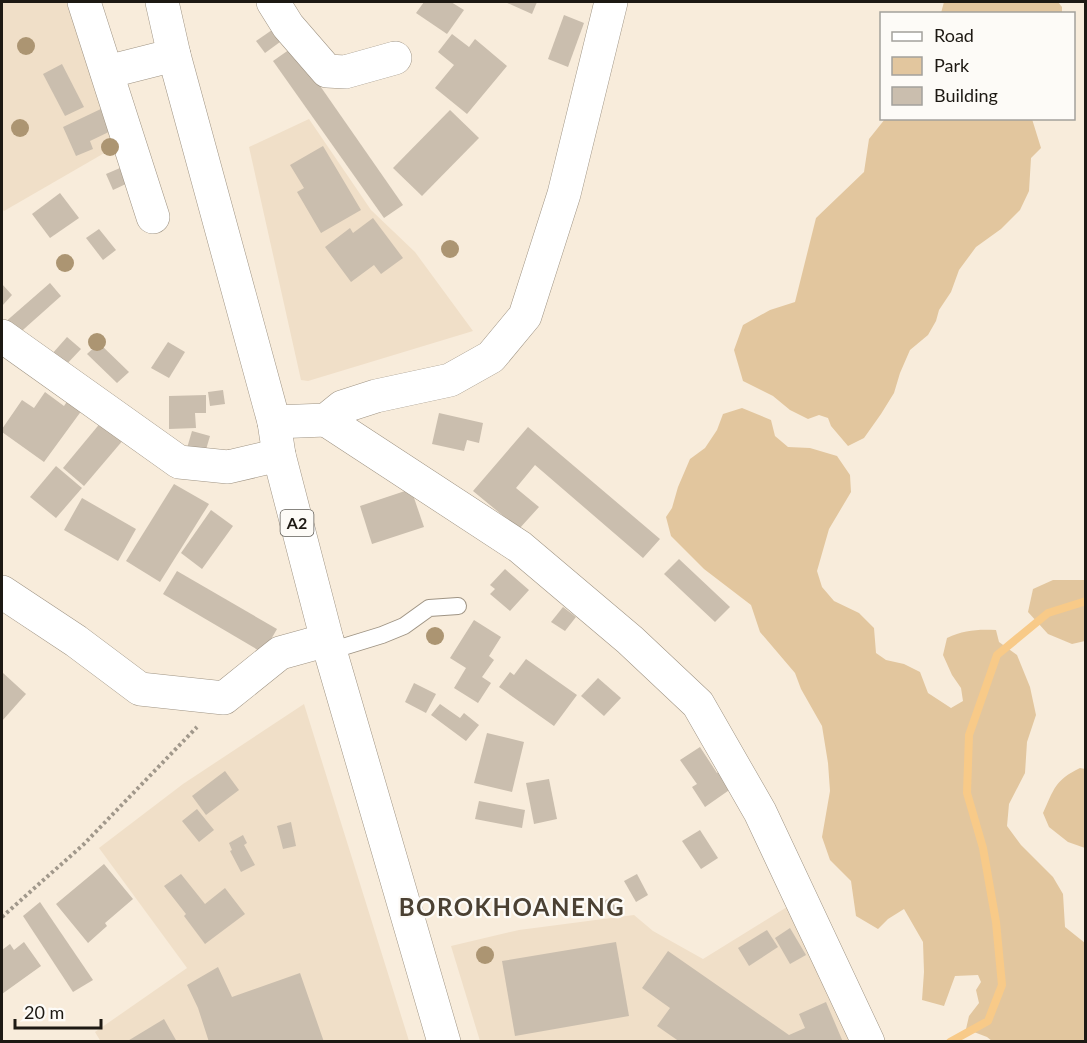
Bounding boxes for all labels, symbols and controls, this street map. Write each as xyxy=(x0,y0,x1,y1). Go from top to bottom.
legend xyxy=(880,12,1075,120)
text: Road xyxy=(934,24,974,46)
text: Park xyxy=(934,54,970,76)
text: Building xyxy=(934,84,998,106)
road number: A2 xyxy=(280,510,314,536)
district label: BOROKHOANENG xyxy=(399,892,625,921)
scale bar xyxy=(15,992,100,1030)
text: 20 m xyxy=(24,1001,64,1023)

